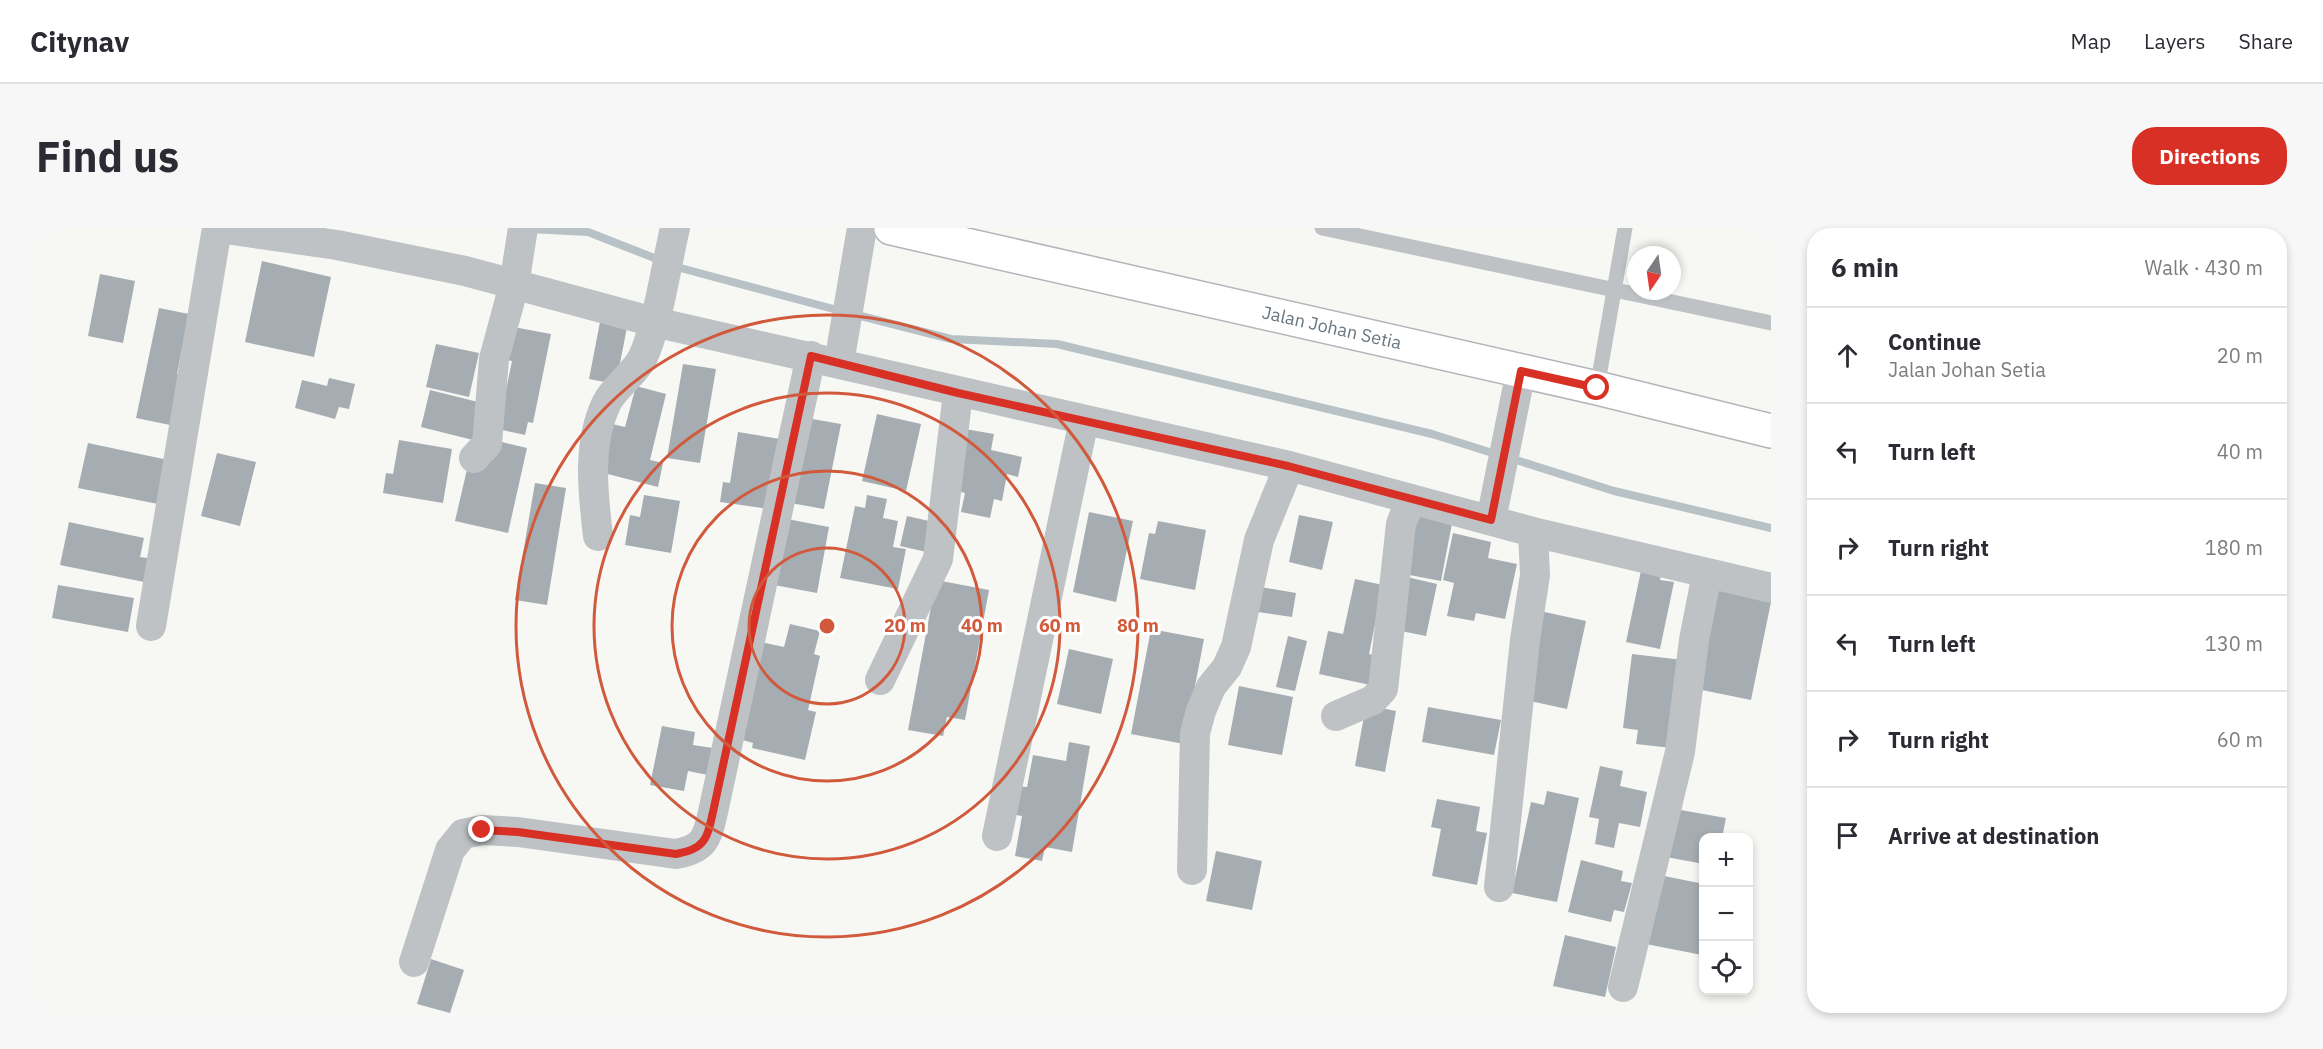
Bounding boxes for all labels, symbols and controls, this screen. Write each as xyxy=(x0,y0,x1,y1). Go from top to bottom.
text: Citynav xyxy=(30,23,129,60)
text: Map xyxy=(2071,27,2111,55)
text: Layers xyxy=(2144,27,2206,55)
text: Share xyxy=(2239,27,2293,55)
button: Directions xyxy=(2132,127,2287,185)
text: Find us xyxy=(36,129,179,184)
north arrow xyxy=(1627,246,1681,300)
text: 6 min xyxy=(1831,250,1899,284)
text: Walk · 430 m xyxy=(2145,254,2263,281)
street label: Jalan Johan Setia xyxy=(1260,300,1404,354)
text: Continue xyxy=(1888,327,1981,356)
icon: ahead xyxy=(1831,339,1864,372)
text: 20 m xyxy=(2217,342,2263,369)
text: Jalan Johan Setia xyxy=(1888,356,2046,383)
route start xyxy=(1583,374,1609,400)
icon: left xyxy=(1831,435,1864,468)
text: Turn left xyxy=(1888,437,1976,466)
text: 40 m xyxy=(2217,438,2263,465)
icon: right xyxy=(1831,531,1864,564)
text: Turn right xyxy=(1888,533,1989,562)
text: 180 m xyxy=(2205,534,2263,561)
text: 20 m xyxy=(884,614,926,637)
text: 40 m xyxy=(961,614,1003,637)
text: 60 m xyxy=(1039,614,1081,637)
text: 80 m xyxy=(1117,614,1159,637)
centre of rings xyxy=(817,616,837,636)
icon: left xyxy=(1831,627,1864,660)
text: Turn left xyxy=(1888,629,1976,658)
text: 130 m xyxy=(2205,630,2263,657)
icon: right xyxy=(1831,723,1864,756)
text: Turn right xyxy=(1888,725,1989,754)
text: 60 m xyxy=(2217,726,2263,753)
route end xyxy=(468,816,494,842)
icon: arrive xyxy=(1831,819,1864,852)
text: Arrive at destination xyxy=(1888,821,2099,850)
map controls xyxy=(1699,833,1753,995)
button: + xyxy=(1699,833,1753,887)
button: − xyxy=(1699,887,1753,941)
button: locate xyxy=(1699,941,1753,995)

